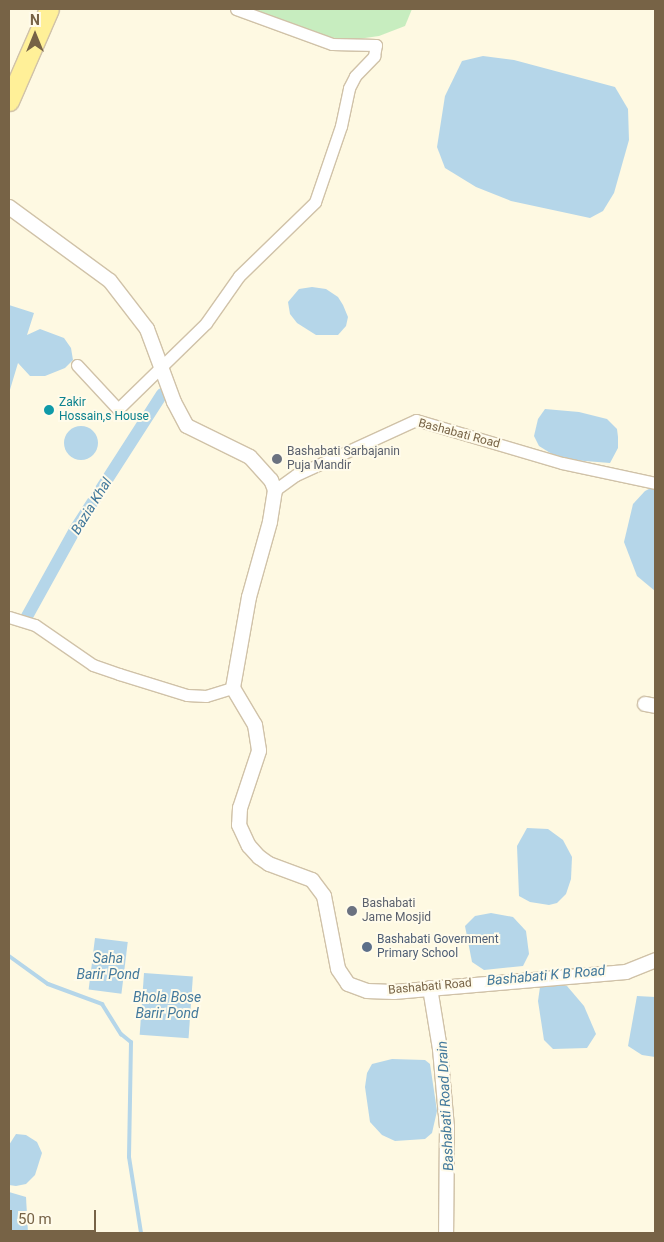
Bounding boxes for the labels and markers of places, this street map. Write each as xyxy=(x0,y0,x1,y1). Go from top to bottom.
place label: Zakir Hossain,s House xyxy=(59,396,149,424)
marker: Zakir Hossain,s House xyxy=(43,404,55,416)
place label: Bashabati Sarbajanin Puja Mandir xyxy=(287,445,400,473)
marker: Bashabati Sarbajanin Puja Mandir xyxy=(271,453,283,465)
place label: Bashabati Jame Mosjid xyxy=(362,897,431,925)
marker: Bashabati Jame Mosjid xyxy=(346,905,358,917)
place label: Bashabati Government Primary School xyxy=(377,933,499,961)
marker: Bashabati Government Primary School xyxy=(361,941,373,953)

